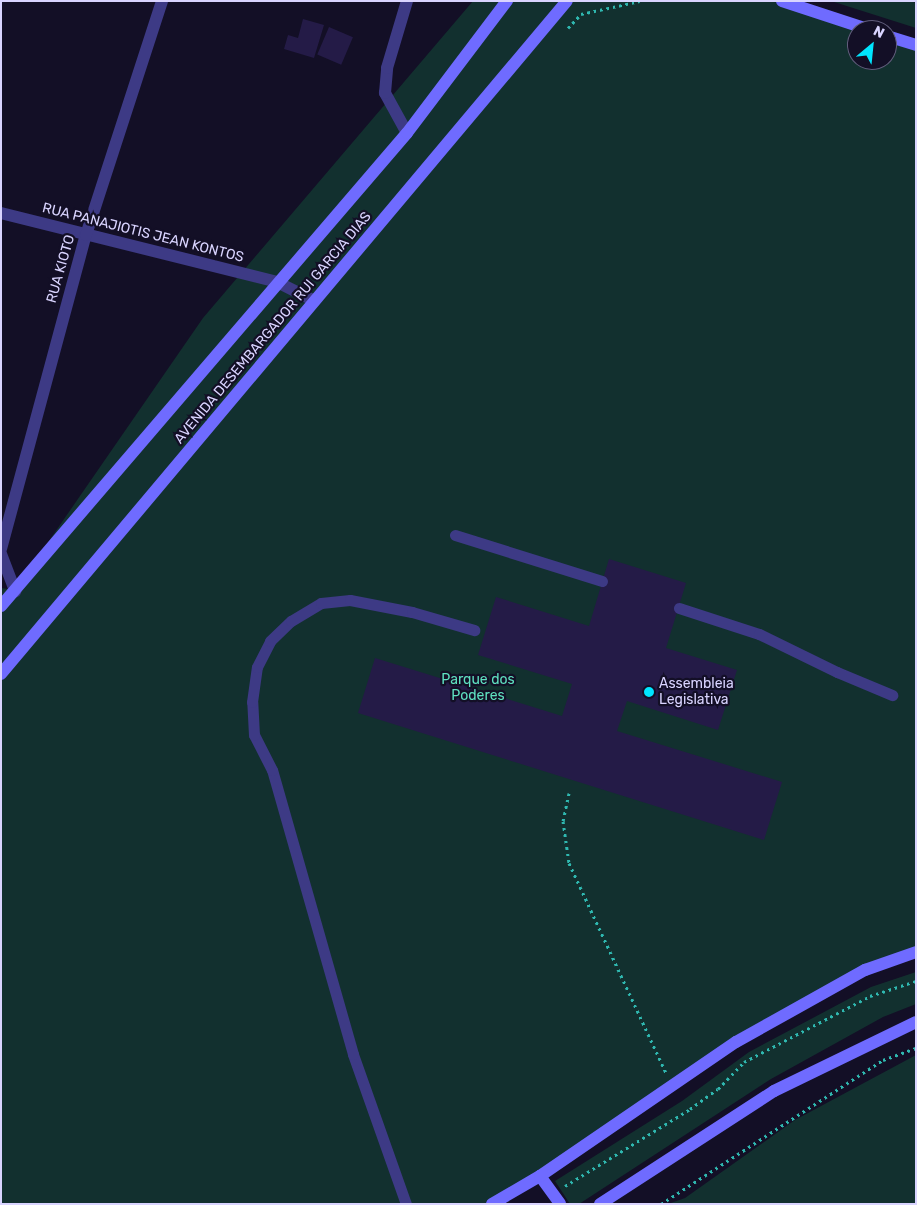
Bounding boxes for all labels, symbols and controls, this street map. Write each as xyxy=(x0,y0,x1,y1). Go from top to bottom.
north arrow xyxy=(847,20,897,70)
text: N xyxy=(870,22,887,42)
street label: RUA PANAJIOTIS JEAN KONTOS xyxy=(40,200,246,266)
street label: AVENIDA DESEMBARGADOR RUI GARCIA DIAS xyxy=(171,208,375,448)
street label: RUA KIOTO xyxy=(43,233,79,305)
park label: Parque dos Poderes xyxy=(441,672,515,704)
place label: Assembleia Legislativa xyxy=(659,676,734,709)
marker: Assembleia Legislativa xyxy=(643,686,655,698)

